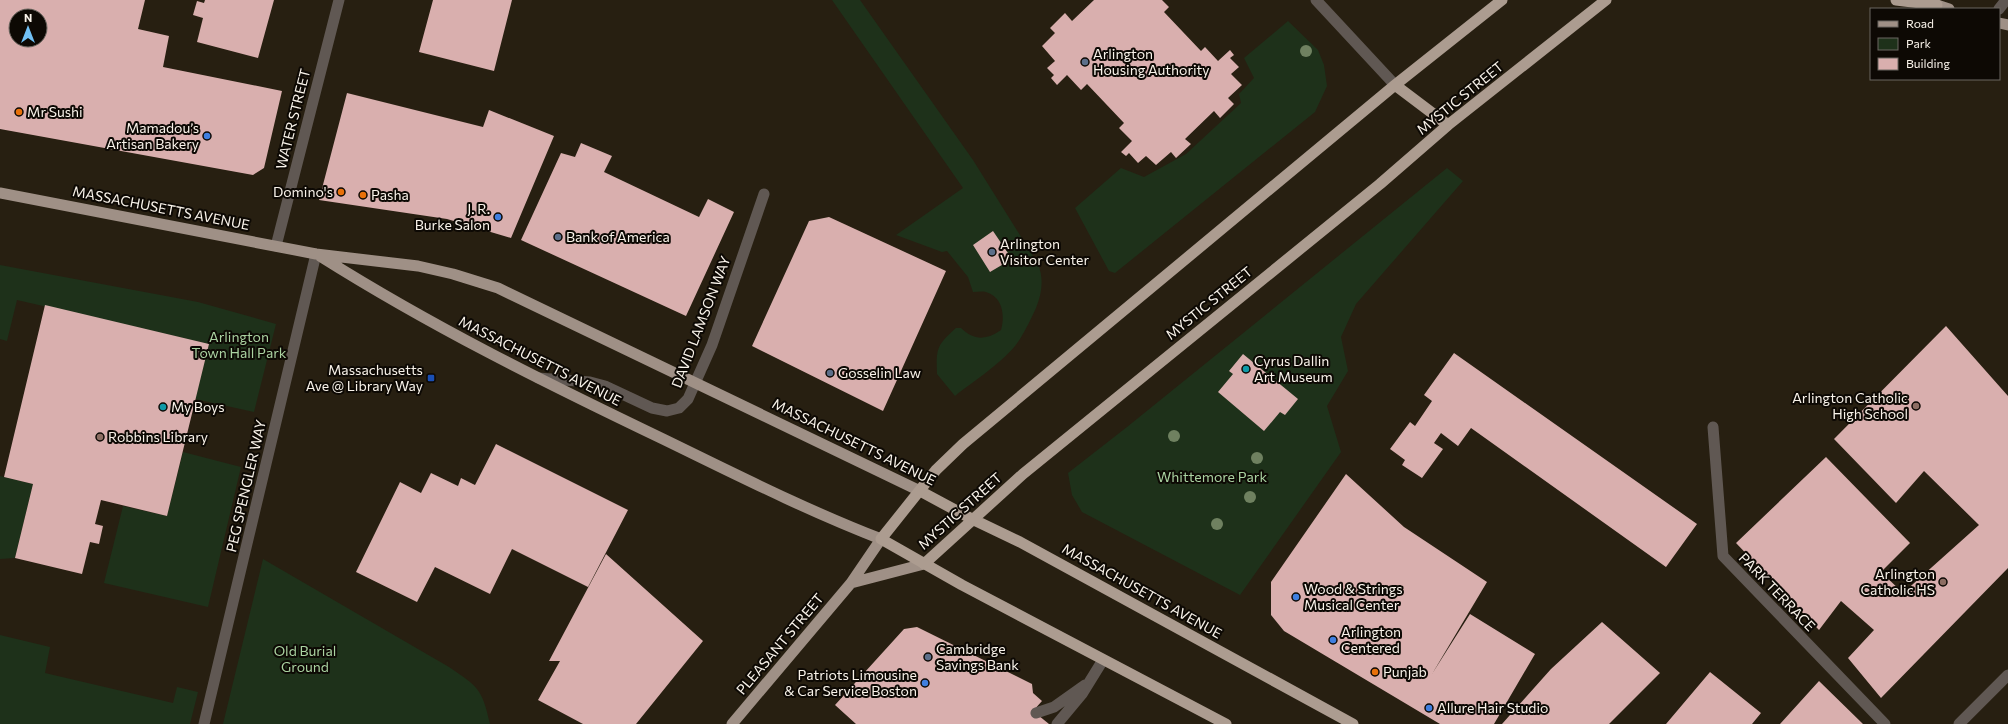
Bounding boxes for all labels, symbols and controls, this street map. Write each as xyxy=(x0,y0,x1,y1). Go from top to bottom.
north arrow xyxy=(8,8,48,48)
legend xyxy=(1870,8,2000,80)
text: N xyxy=(24,11,32,24)
text: Road xyxy=(1906,16,1934,30)
text: Park xyxy=(1906,36,1932,50)
place label: Arlington Housing Authority xyxy=(1093,45,1210,78)
text: Building xyxy=(1906,56,1950,70)
marker: Arlington Housing Authority xyxy=(1080,57,1090,67)
street label: MYSTIC STREET xyxy=(1413,57,1506,138)
street label: WATER STREET xyxy=(272,67,313,171)
place label: Mr Sushi xyxy=(27,103,83,120)
marker: Mr Sushi xyxy=(14,107,24,117)
place label: Mamadou’s Artisan Bakery xyxy=(106,119,199,152)
marker: Mamadou’s Artisan Bakery xyxy=(202,131,212,141)
street label: MASSACHUSETTS AVENUE xyxy=(71,182,251,233)
place label: Domino's xyxy=(273,183,333,200)
place label: Pasha xyxy=(371,186,409,203)
marker: Domino's xyxy=(336,187,346,197)
marker: Pasha xyxy=(358,190,368,200)
place label: J. R. Burke Salon xyxy=(415,200,490,233)
marker: J. R. Burke Salon xyxy=(493,212,503,222)
place label: Bank of America xyxy=(566,228,670,245)
marker: Bank of America xyxy=(553,232,563,242)
place label: Arlington Visitor Center xyxy=(1000,235,1089,268)
marker: Arlington Visitor Center xyxy=(987,247,997,257)
street label: DAVID LAMSON WAY xyxy=(668,253,734,390)
street label: MYSTIC STREET xyxy=(1162,262,1255,343)
street label: MASSACHUSETTS AVENUE xyxy=(456,312,624,409)
park label: Arlington Town Hall Park xyxy=(192,328,287,361)
place label: Cyrus Dallin Art Museum xyxy=(1254,352,1333,385)
place label: Massachusetts Ave @ Library Way xyxy=(306,361,423,394)
place label: Gosselin Law xyxy=(838,364,921,381)
marker: Cyrus Dallin Art Museum xyxy=(1241,364,1251,374)
marker: Gosselin Law xyxy=(825,368,835,378)
marker: Massachusetts Ave @ Library Way xyxy=(426,373,436,383)
place label: Arlington Catholic High School xyxy=(1792,389,1908,422)
street label: MASSACHUSETTS AVENUE xyxy=(770,394,939,489)
place label: My Boys xyxy=(171,398,225,415)
marker: Arlington Catholic High School xyxy=(1911,401,1921,411)
marker: My Boys xyxy=(158,402,168,412)
street label: PEG SPENGLER WAY xyxy=(222,418,269,554)
place label: Robbins Library xyxy=(108,428,208,445)
marker: Robbins Library xyxy=(95,432,105,442)
park label: Whittemore Park xyxy=(1157,468,1267,485)
street label: MYSTIC STREET xyxy=(914,469,1005,553)
street label: MASSACHUSETTS AVENUE xyxy=(1059,539,1225,642)
street label: PARK TERRACE xyxy=(1736,549,1819,634)
place label: Arlington Catholic HS xyxy=(1860,565,1935,598)
marker: Arlington Catholic HS xyxy=(1938,577,1948,587)
place label: Wood & Strings Musical Center xyxy=(1304,580,1403,613)
street label: PLEASANT STREET xyxy=(732,590,827,698)
marker: Wood & Strings Musical Center xyxy=(1291,592,1301,602)
place label: Arlington Centered xyxy=(1341,623,1401,656)
marker: Arlington Centered xyxy=(1328,635,1338,645)
place label: Cambridge Savings Bank xyxy=(936,640,1019,673)
park label: Old Burial Ground xyxy=(274,642,336,675)
marker: Cambridge Savings Bank xyxy=(923,652,933,662)
place label: Punjab xyxy=(1383,663,1427,680)
place label: Patriots Limousine & Car Service Boston xyxy=(784,666,917,699)
marker: Punjab xyxy=(1370,667,1380,677)
marker: Patriots Limousine & Car Service Boston xyxy=(920,678,930,688)
place label: Allure Hair Studio xyxy=(1437,699,1548,716)
marker: Allure Hair Studio xyxy=(1424,703,1434,713)

